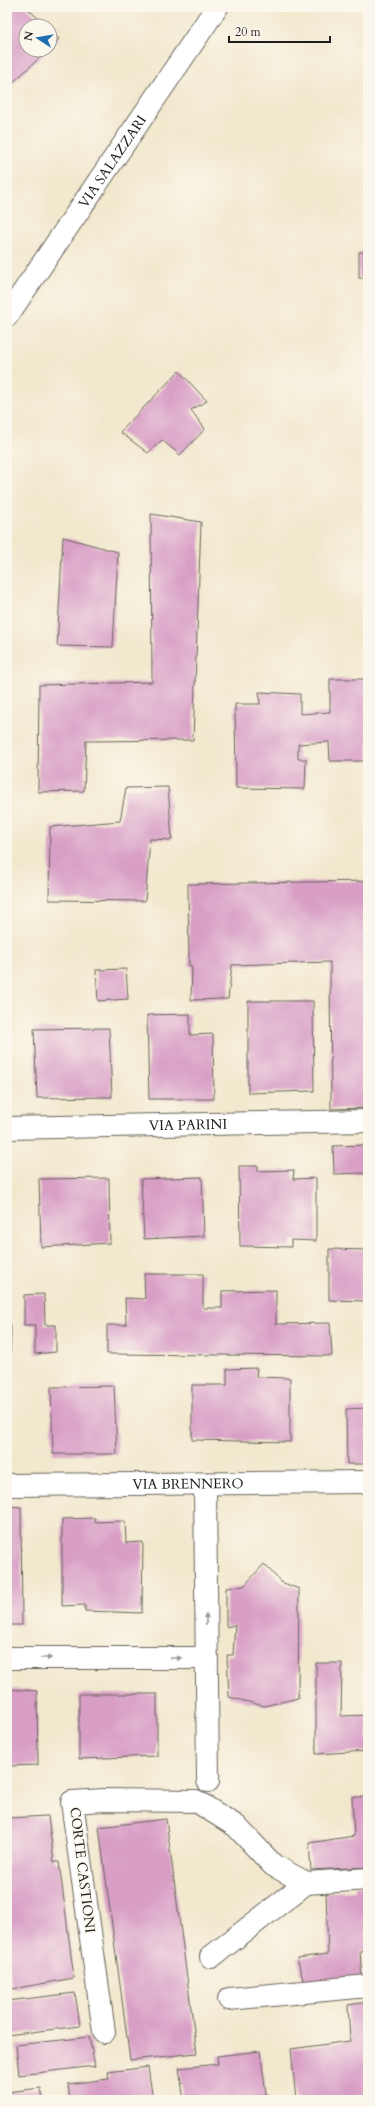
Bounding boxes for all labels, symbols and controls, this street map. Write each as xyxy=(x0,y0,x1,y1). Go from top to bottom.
north arrow xyxy=(18,18,58,58)
scale bar xyxy=(229,18,330,44)
text: 20 m xyxy=(235,24,262,40)
text: N xyxy=(20,29,37,42)
street label: VIA SALAZZARI xyxy=(74,111,151,212)
street label: VIA PARINI xyxy=(149,1115,228,1135)
street label: VIA BRENNERO xyxy=(132,1474,244,1494)
one-way arrow xyxy=(203,1612,209,1625)
one-way arrow xyxy=(40,1655,53,1661)
one-way arrow xyxy=(170,1655,183,1661)
street label: CORTE CASTIONI xyxy=(65,1806,100,1934)

